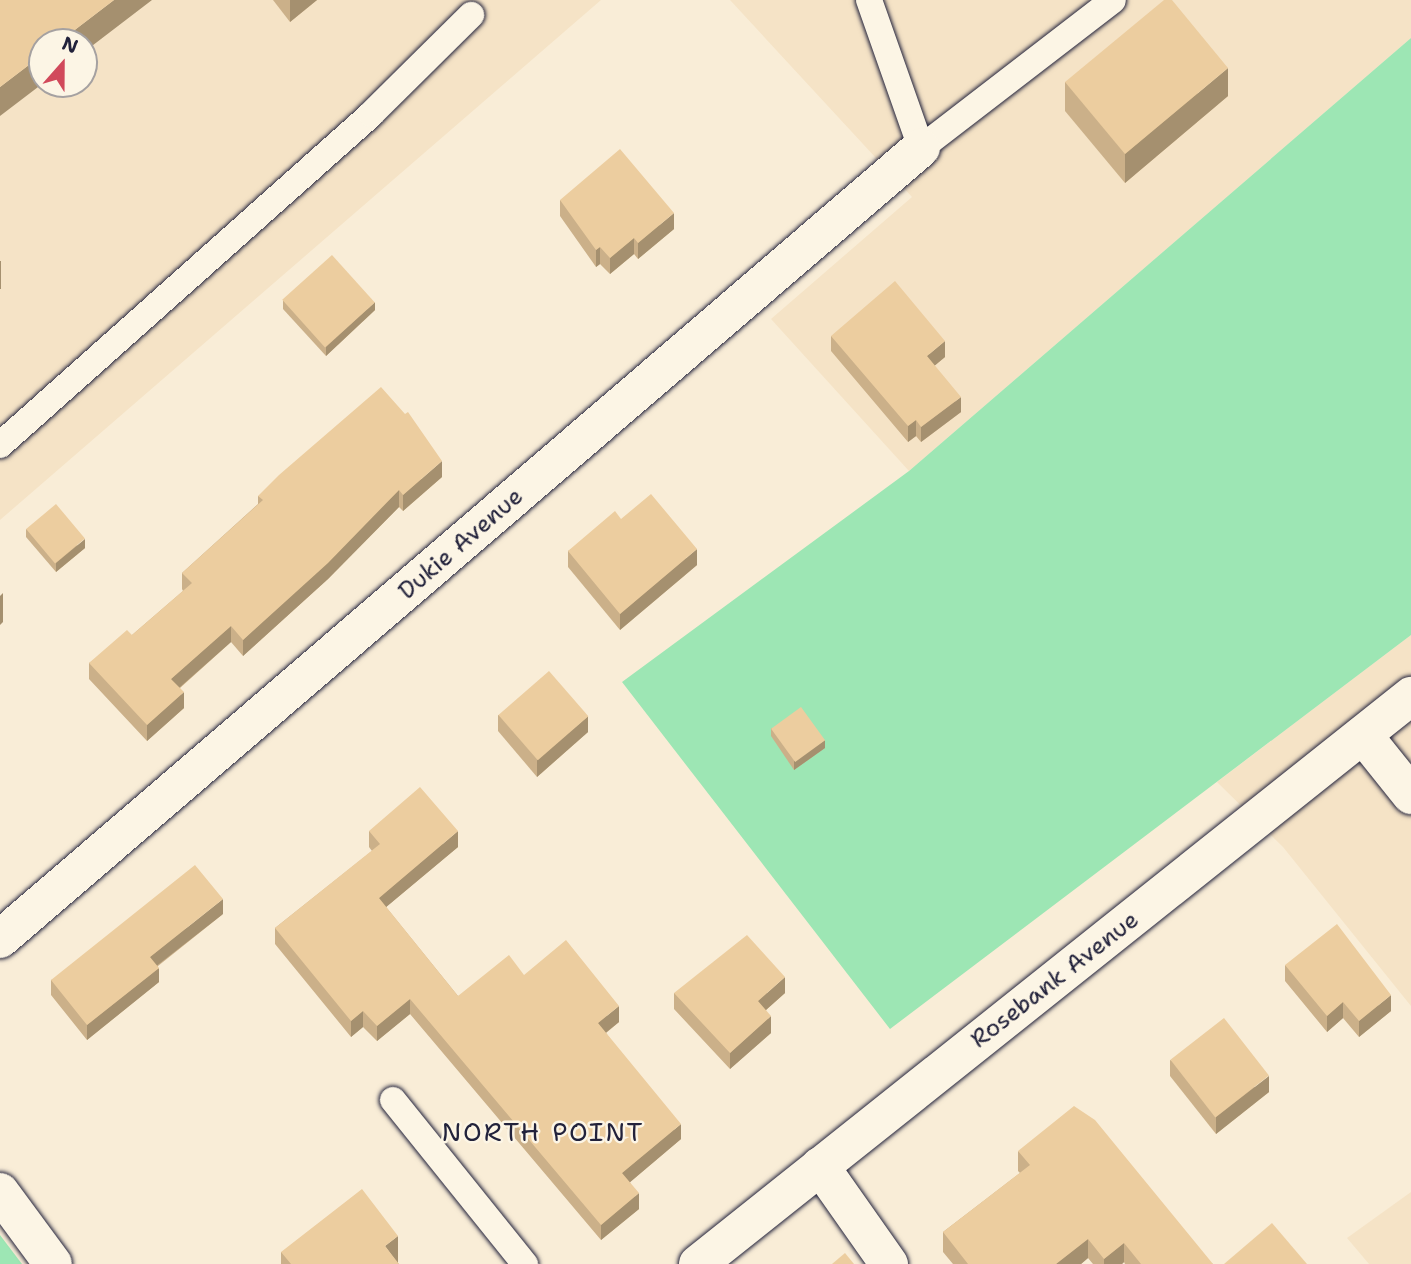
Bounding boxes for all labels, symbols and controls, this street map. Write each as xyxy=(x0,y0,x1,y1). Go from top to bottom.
north arrow xyxy=(28,28,98,98)
text: N xyxy=(58,30,81,59)
street label: Dukie Avenue xyxy=(393,482,529,606)
street label: Rosebank Avenue xyxy=(965,905,1145,1055)
district label: NORTH POINT xyxy=(443,1116,643,1148)

